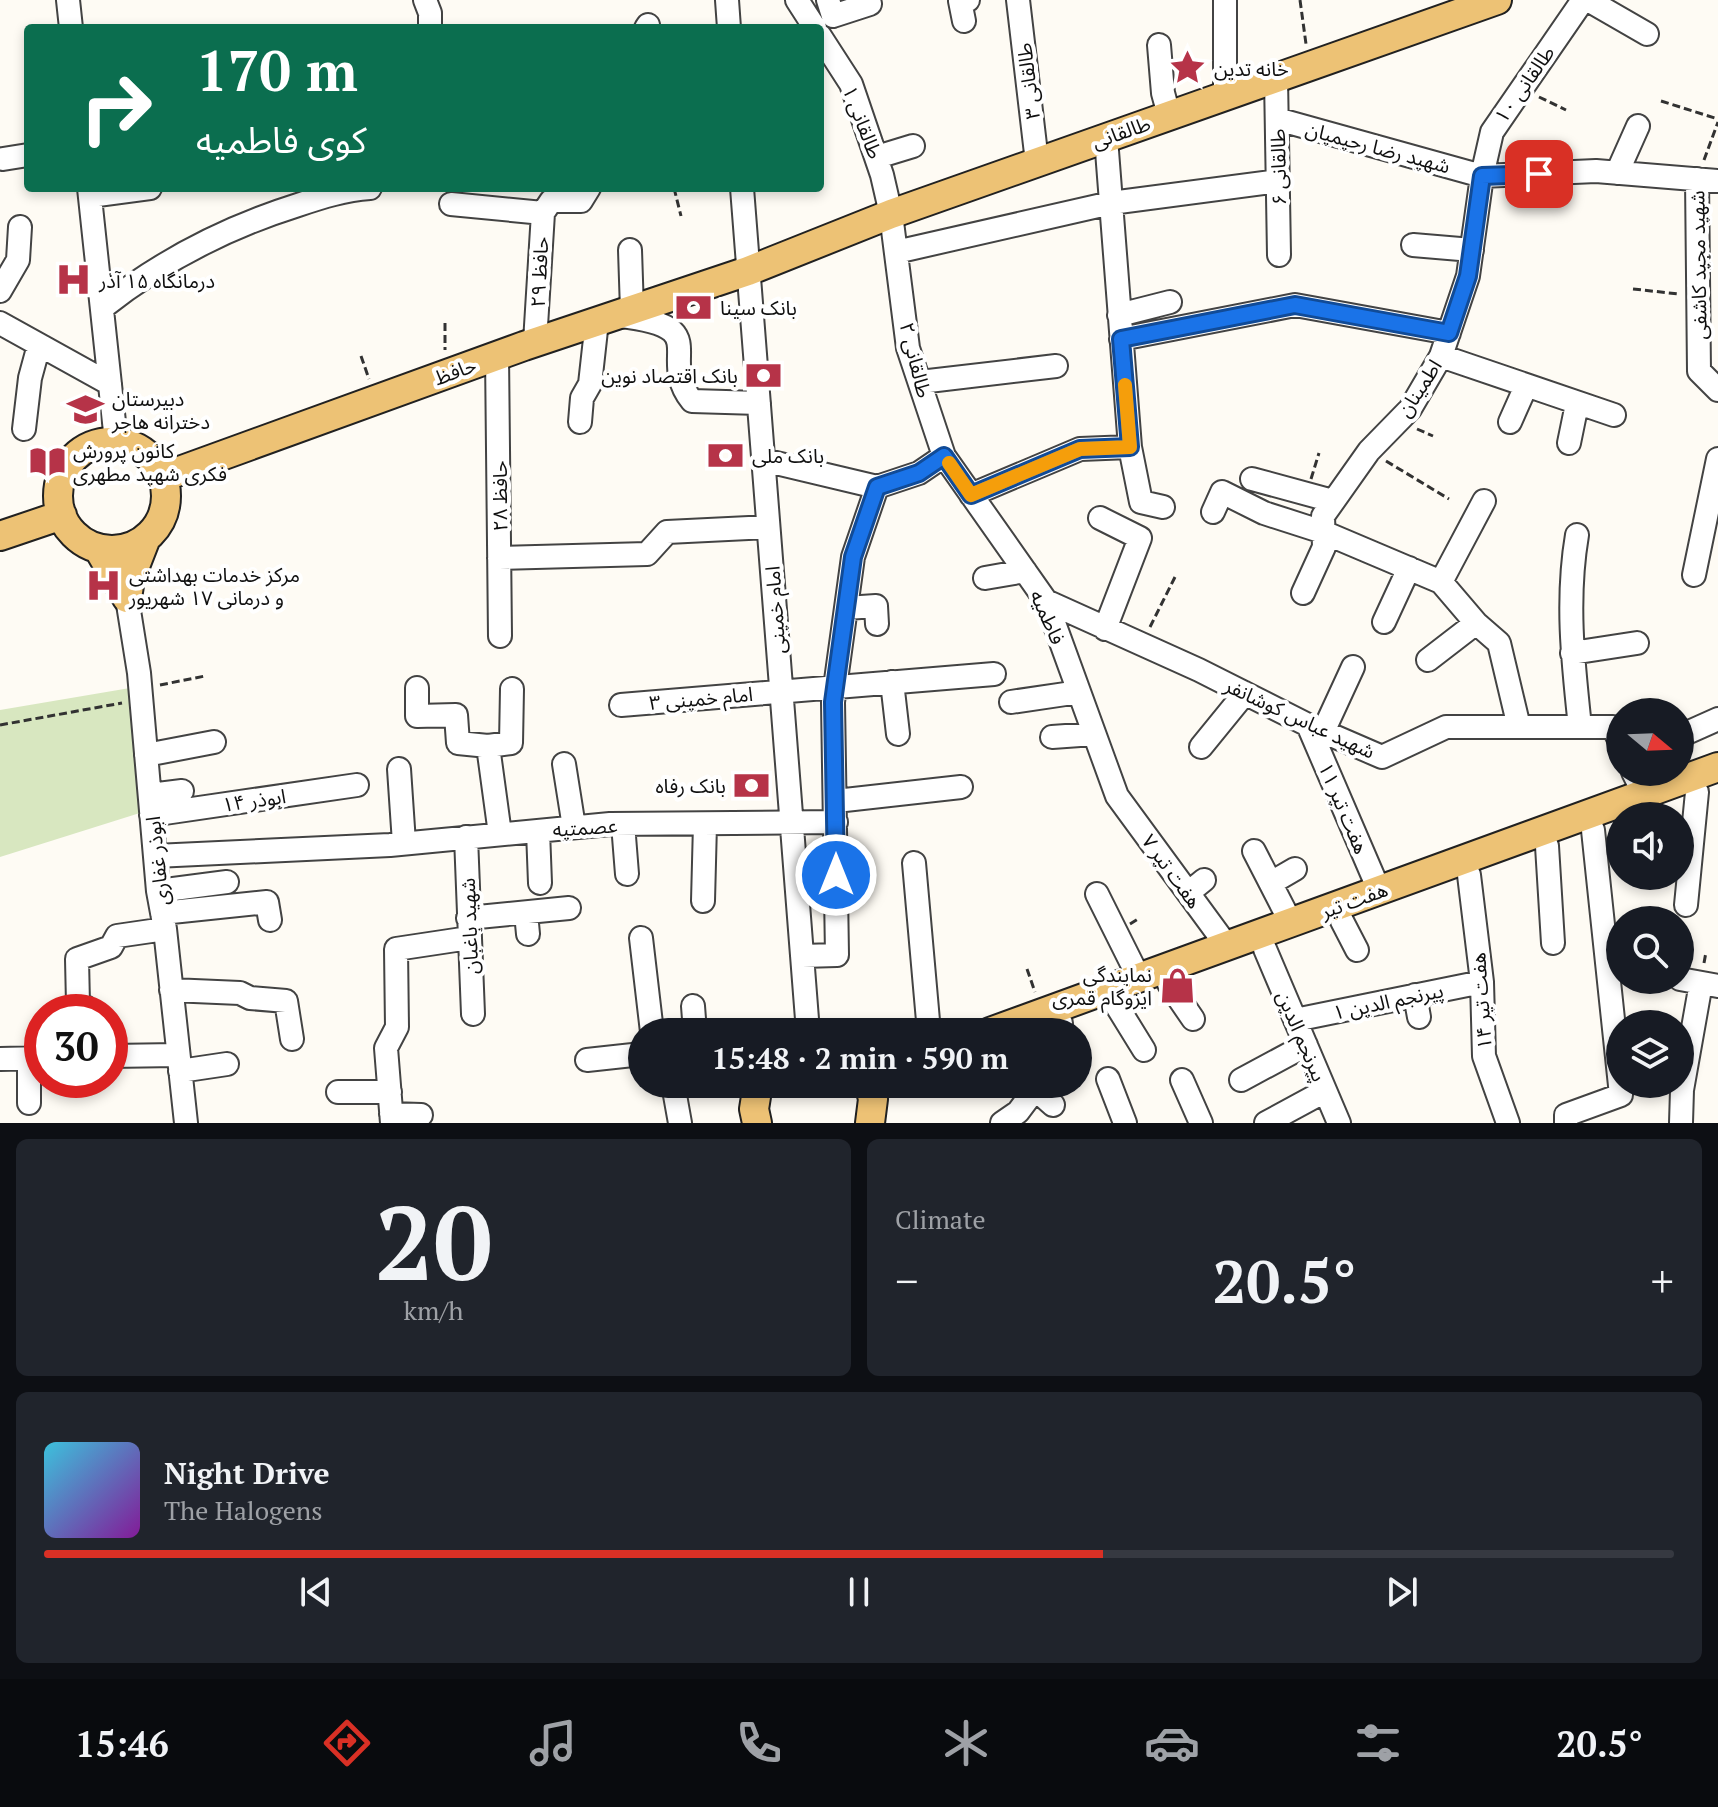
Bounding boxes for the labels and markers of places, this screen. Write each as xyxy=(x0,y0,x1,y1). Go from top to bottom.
place icon: خانه تدین xyxy=(1169,49,1207,87)
place label: خانه تدین xyxy=(1214,55,1289,82)
pin xyxy=(1505,140,1573,208)
hospital icon: درمانگاه ۱۵ آذر xyxy=(54,261,92,299)
place label: درمانگاه ۱۵ آذر xyxy=(98,267,215,294)
bank icon: بانک سینا xyxy=(675,288,713,326)
place label: بانک سینا xyxy=(720,294,797,321)
bank icon: بانک اقتصاد نوین xyxy=(745,356,783,394)
place label: بانک اقتصاد نوین xyxy=(601,362,738,389)
place label: دبیرستان دخترانه هاجر xyxy=(111,385,210,435)
school or university icon: دبیرستان دخترانه هاجر xyxy=(67,390,105,428)
bank icon: بانک ملی xyxy=(707,436,745,474)
place label: کانون پرورش فکری شهید مطهری xyxy=(73,437,227,487)
library icon: کانون پرورش فکری شهید مطهری xyxy=(28,442,66,480)
place label: بانک ملی xyxy=(752,442,824,469)
place label: مرکز خدمات بهداشتی و درمانی ۱۷ شهریور xyxy=(128,561,300,611)
hospital icon: مرکز خدمات بهداشتی و درمانی ۱۷ شهریور xyxy=(84,566,122,604)
bank icon: بانک رفاه xyxy=(733,766,771,804)
place label: بانک رفاه xyxy=(655,772,726,799)
place label: نمایندگی ایزوگام قمری xyxy=(1052,961,1152,1013)
shop icon: نمایندگی ایزوگام قمری xyxy=(1159,966,1197,1004)

